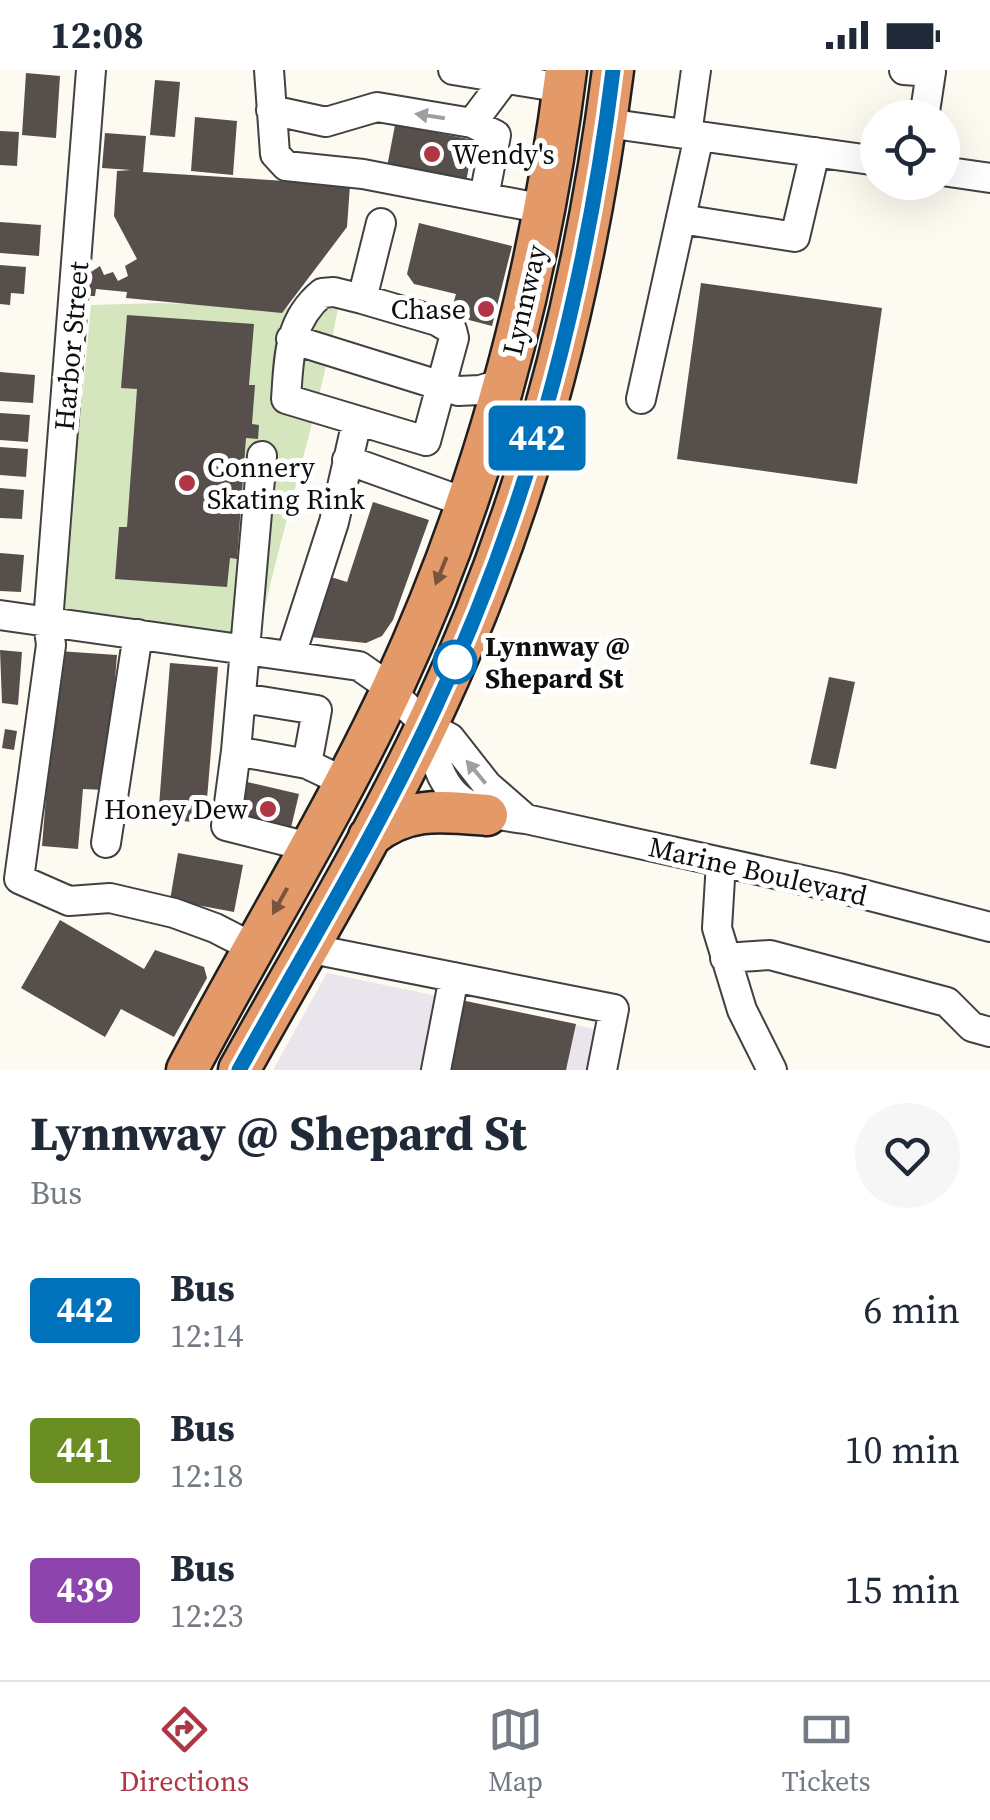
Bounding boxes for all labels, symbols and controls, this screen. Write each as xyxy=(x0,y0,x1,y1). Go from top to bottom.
text: 12:08 xyxy=(50,9,144,61)
map controls xyxy=(860,100,960,200)
button: locate xyxy=(860,100,960,200)
one-way arrow xyxy=(414,108,445,123)
place label: Wendy's xyxy=(452,135,555,173)
marker: Wendy's xyxy=(421,143,443,165)
street label: Lynnway xyxy=(493,240,555,359)
street label: Harbor Street xyxy=(45,259,97,432)
place label: Chase xyxy=(391,290,466,328)
marker: Chase xyxy=(475,298,497,320)
line badge: 442 xyxy=(480,406,594,470)
text: 442 xyxy=(509,414,565,462)
place label: Connery Skating Rink xyxy=(207,448,366,518)
marker: Connery Skating Rink xyxy=(176,472,198,494)
one-way arrow xyxy=(433,556,449,586)
place label: Lynnway @ Shepard St xyxy=(485,627,630,697)
marker: Lynnway @ Shepard St xyxy=(434,641,476,683)
one-way arrow xyxy=(466,759,487,784)
place label: Honey Dew xyxy=(104,790,249,828)
marker: Honey Dew xyxy=(257,798,279,820)
street label: Marine Boulevard xyxy=(645,827,871,915)
one-way arrow xyxy=(271,887,289,915)
text: Lynnway @ Shepard St xyxy=(30,1100,527,1166)
button: heart xyxy=(855,1103,960,1208)
text: Bus xyxy=(30,1171,82,1215)
text: Bus xyxy=(170,1262,235,1314)
text: 6 min xyxy=(864,1284,960,1336)
text: 442 xyxy=(57,1286,113,1334)
text: 12:14 xyxy=(170,1314,244,1358)
text: Bus xyxy=(170,1402,235,1454)
text: 10 min xyxy=(845,1424,960,1476)
text: 441 xyxy=(57,1426,113,1474)
text: 12:18 xyxy=(170,1454,244,1498)
text: Bus xyxy=(170,1542,235,1594)
text: 15 min xyxy=(845,1564,960,1616)
text: 439 xyxy=(57,1566,113,1614)
text: 12:23 xyxy=(170,1594,244,1638)
tab: Directions xyxy=(119,1702,249,1800)
tab: Map xyxy=(488,1702,543,1800)
tab: Tickets xyxy=(782,1702,871,1800)

